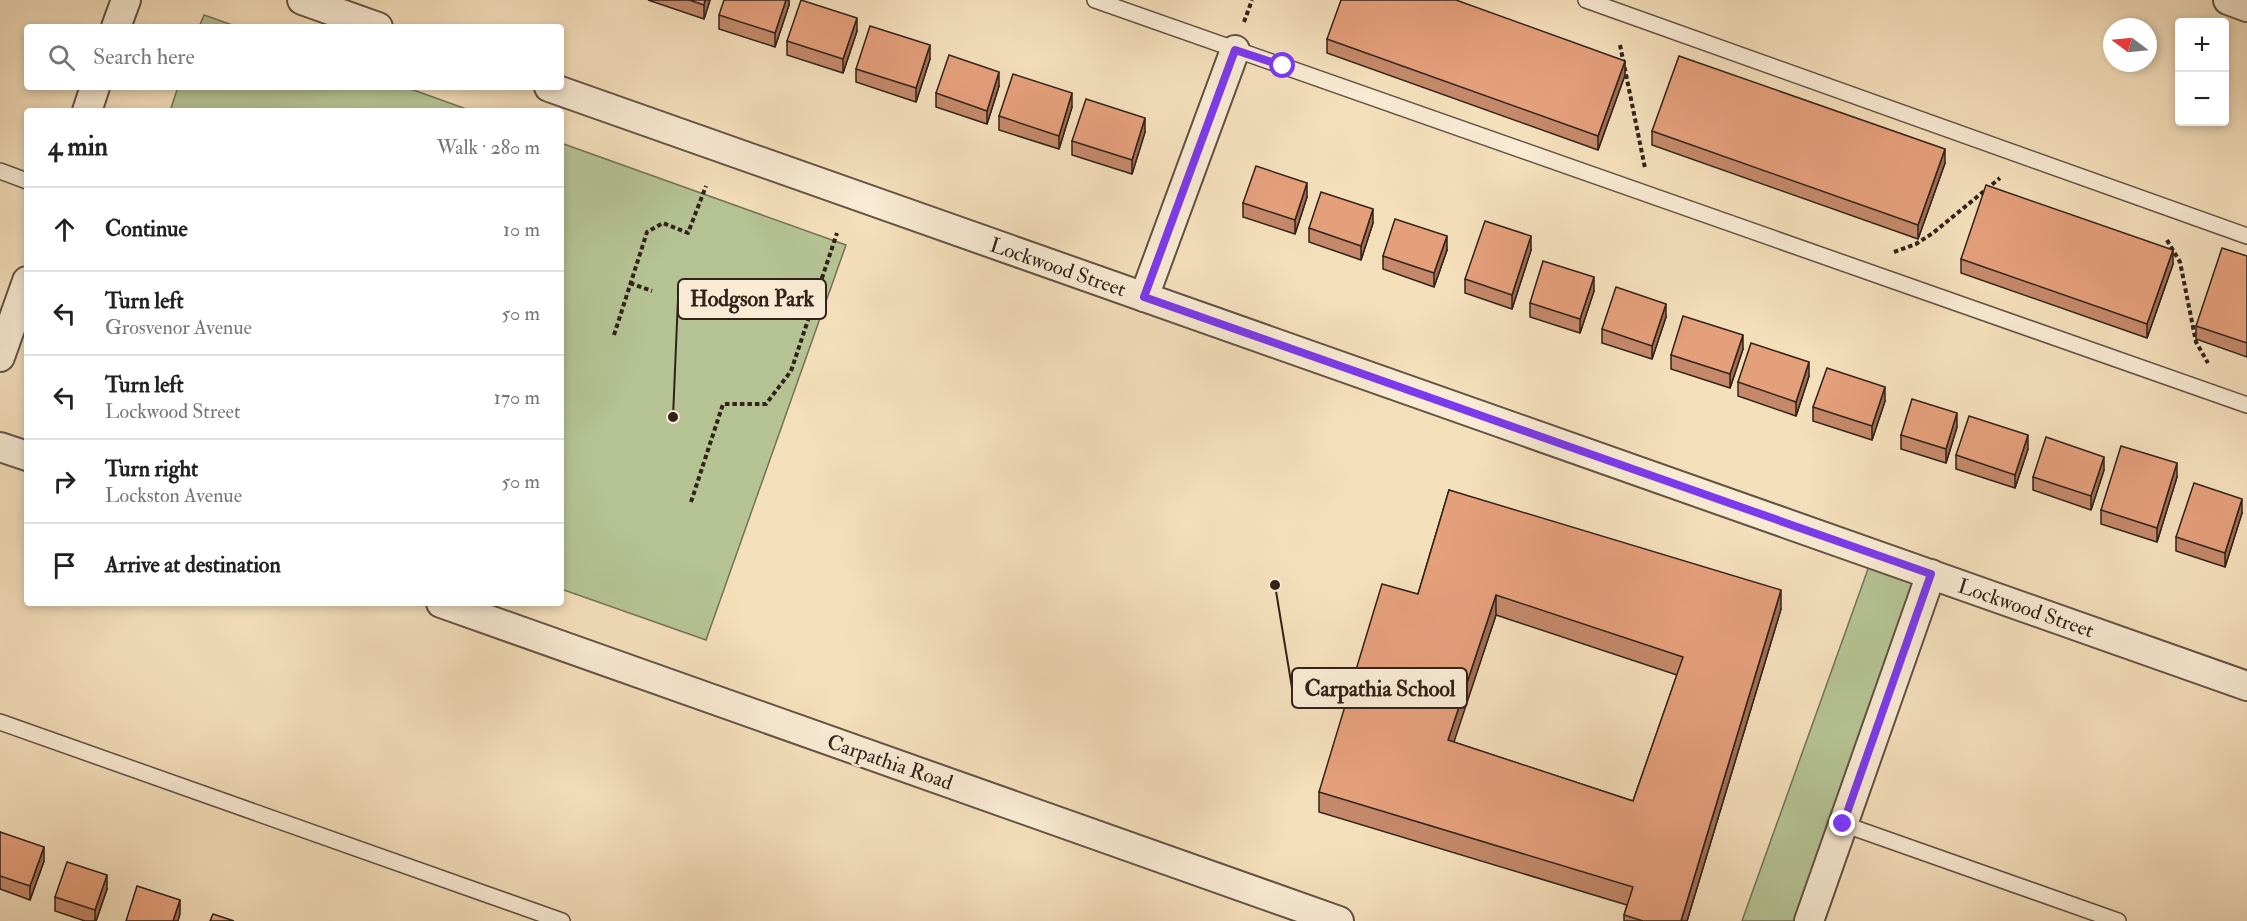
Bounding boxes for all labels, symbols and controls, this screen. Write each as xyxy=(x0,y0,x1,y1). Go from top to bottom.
north arrow xyxy=(2103,18,2157,72)
map controls xyxy=(2175,18,2229,126)
button: + xyxy=(2175,18,2229,72)
search box xyxy=(24,24,564,90)
icon: search xyxy=(45,41,78,74)
text: Search here xyxy=(93,43,195,71)
route start xyxy=(1269,52,1295,78)
button: − xyxy=(2175,72,2229,126)
text: 4 min xyxy=(48,131,108,163)
text: Walk · 280 m xyxy=(437,135,540,160)
icon: ahead xyxy=(48,213,81,246)
text: Continue xyxy=(105,215,188,243)
text: 10 m xyxy=(503,217,540,242)
street label: Lockwood Street xyxy=(986,232,1130,303)
callout: Hodgson Park xyxy=(678,279,826,319)
text: Hodgson Park xyxy=(690,285,815,314)
text: Turn left xyxy=(105,287,184,315)
icon: left xyxy=(48,297,81,330)
text: 50 m xyxy=(501,301,540,326)
text: Grosvenor Avenue xyxy=(105,315,252,340)
text: Turn left xyxy=(105,371,184,399)
icon: left xyxy=(48,381,81,414)
text: 170 m xyxy=(494,385,540,410)
text: Lockwood Street xyxy=(105,399,240,424)
text: Turn right xyxy=(105,455,198,483)
icon: right xyxy=(48,465,81,498)
text: 50 m xyxy=(501,469,540,494)
text: Lockston Avenue xyxy=(105,483,242,508)
icon: arrive xyxy=(48,549,81,582)
text: Arrive at destination xyxy=(105,551,281,579)
street label: Lockwood Street xyxy=(1954,573,2098,644)
callout: Carpathia School xyxy=(1292,668,1467,708)
text: Carpathia School xyxy=(1305,675,1456,704)
street label: Carpathia Road xyxy=(823,728,957,797)
route end xyxy=(1829,810,1855,836)

